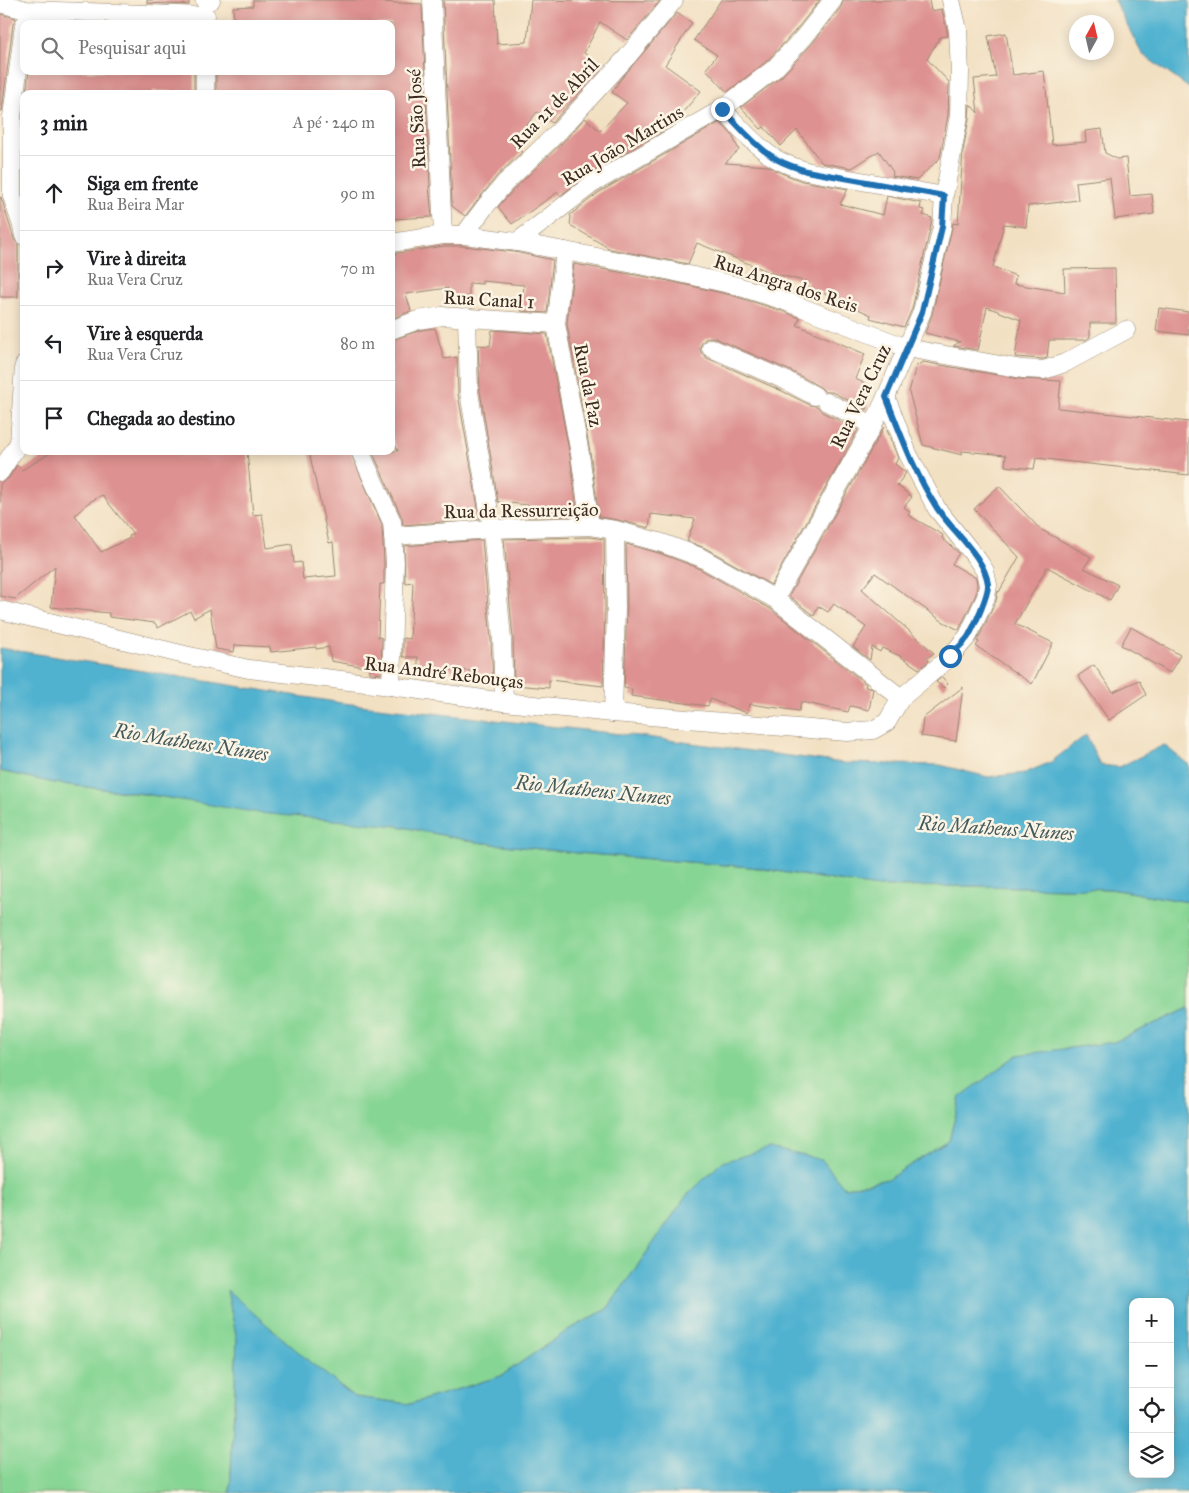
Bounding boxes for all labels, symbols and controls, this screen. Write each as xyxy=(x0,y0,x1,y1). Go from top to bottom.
north arrow xyxy=(1069,15,1114,60)
search box xyxy=(20,20,395,75)
icon: search xyxy=(38,34,66,62)
text: Pesquisar aqui xyxy=(78,36,186,59)
street label: Rua 21 de Abril xyxy=(505,53,604,154)
street label: Rua São José xyxy=(402,68,432,170)
route end xyxy=(711,98,734,121)
street label: Rua João Martins xyxy=(557,100,688,192)
text: 3 min xyxy=(40,110,88,136)
text: A pé · 240 m xyxy=(293,113,375,132)
text: Siga em frente xyxy=(87,172,198,195)
icon: ahead xyxy=(40,179,68,207)
text: 90 m xyxy=(340,184,375,203)
text: Rua Beira Mar xyxy=(87,195,184,214)
text: Vire à direita xyxy=(87,247,186,270)
street label: Rua Angra dos Reis xyxy=(711,249,861,319)
icon: right xyxy=(40,254,68,282)
text: 70 m xyxy=(340,259,375,278)
text: Rua Vera Cruz xyxy=(87,270,183,289)
street label: Rua Canal 1 xyxy=(443,286,535,313)
text: Vire à esquerda xyxy=(87,322,203,345)
icon: left xyxy=(40,329,68,357)
text: 80 m xyxy=(340,334,375,353)
street label: Rua Vera Cruz xyxy=(825,340,896,452)
street label: Rua da Paz xyxy=(569,341,608,429)
text: Rua Vera Cruz xyxy=(87,345,183,364)
icon: arrive xyxy=(40,404,68,432)
text: Chegada ao destino xyxy=(87,407,235,430)
street label: Rua da Ressurreição xyxy=(443,498,599,523)
route start xyxy=(939,645,962,668)
street label: Rua André Rebouças xyxy=(363,651,525,694)
water label: Rio Matheus Nunes xyxy=(111,718,271,766)
water label: Rio Matheus Nunes xyxy=(513,770,673,810)
water label: Rio Matheus Nunes xyxy=(916,811,1076,845)
map controls xyxy=(1129,1298,1174,1478)
button: + xyxy=(1129,1298,1174,1343)
button: − xyxy=(1129,1343,1174,1388)
button: locate xyxy=(1129,1388,1174,1433)
button: layers xyxy=(1129,1433,1174,1478)

